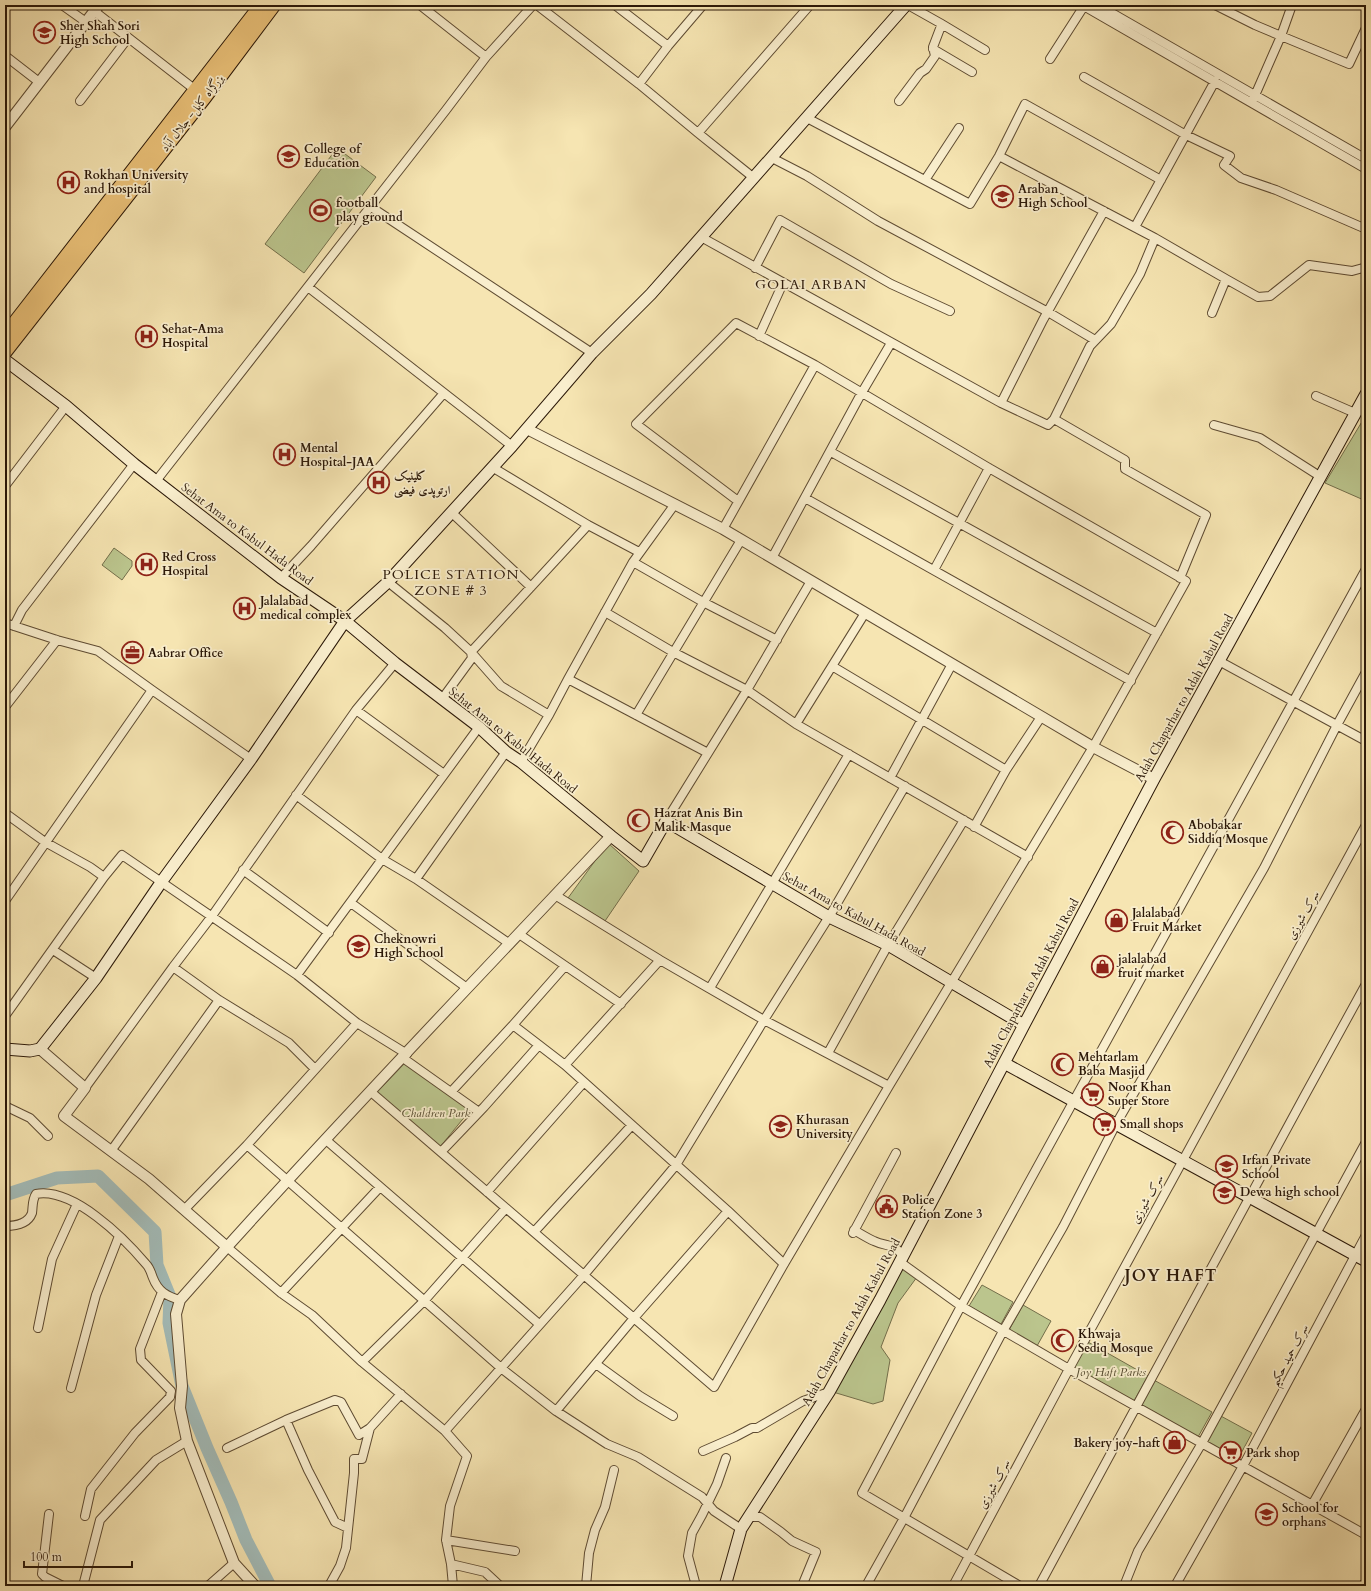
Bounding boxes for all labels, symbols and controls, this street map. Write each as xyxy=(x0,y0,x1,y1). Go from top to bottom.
place label: Sher Shah Sori High School xyxy=(60,18,140,48)
school or university icon: Sher Shah Sori High School xyxy=(32,20,58,46)
street label: بزرگراه کابل- جلال آباد xyxy=(157,71,228,156)
place label: College of Education xyxy=(304,141,362,171)
school or university icon: College of Education xyxy=(276,143,302,169)
place label: Rokhan University and hospital xyxy=(84,167,189,197)
hospital icon: Rokhan University and hospital xyxy=(56,169,82,195)
place label: Araban High School xyxy=(1018,181,1088,211)
school or university icon: Araban High School xyxy=(989,183,1015,209)
place label: football play ground xyxy=(336,195,403,225)
sports icon: football play ground xyxy=(308,197,334,223)
district label: GOLAI ARBAN xyxy=(755,275,867,294)
place label: Sehat-Ama Hospital xyxy=(162,321,224,351)
hospital icon: Sehat-Ama Hospital xyxy=(133,323,159,349)
place label: Mental Hospital-JAA xyxy=(300,440,374,470)
hospital icon: Mental Hospital-JAA xyxy=(271,442,297,468)
place label: کلینیک ارتوپدی فیضی xyxy=(394,468,451,499)
hospital icon: کلینیک ارتوپدی فیضی xyxy=(365,470,391,496)
street label: Sehat Ama to Kabul Hada Road xyxy=(178,479,316,589)
place label: Red Cross Hospital xyxy=(162,549,216,579)
hospital icon: Red Cross Hospital xyxy=(133,551,159,577)
district label: POLICE STATION ZONE # 3 xyxy=(382,565,520,600)
place label: Jalalabad medical complex xyxy=(258,593,352,623)
hospital icon: Jalalabad medical complex xyxy=(231,595,257,621)
street label: Adah Chaparhar to Adah Kabul Road xyxy=(1131,611,1237,785)
office icon: Aabrar Office xyxy=(120,640,146,666)
place label: Aabrar Office xyxy=(148,645,223,661)
street label: Sehat Ama to Kabul Hada Road xyxy=(446,683,581,797)
place label: Hazrat Anis Bin Malik Masque xyxy=(654,805,743,835)
mosque icon: Hazrat Anis Bin Malik Masque xyxy=(626,807,652,833)
place label: Abobakar Siddiq Mosque xyxy=(1188,817,1268,847)
mosque icon: Abobakar Siddiq Mosque xyxy=(1160,819,1186,845)
street label: Sehat Ama to Kabul Hada Road xyxy=(780,868,929,960)
street label: سرک شیرزی xyxy=(1283,887,1323,943)
street label: Adah Chaparhar to Adah Kabul Road xyxy=(979,895,1083,1070)
place label: Jalalabad Fruit Market xyxy=(1130,905,1202,935)
shop icon: Jalalabad Fruit Market xyxy=(1103,907,1129,933)
place label: Cheknowri High School xyxy=(374,931,444,961)
school or university icon: Cheknowri High School xyxy=(346,933,372,959)
place label: jalalabad fruit market xyxy=(1116,951,1185,981)
shop icon: jalalabad fruit market xyxy=(1089,953,1115,979)
place label: Mehtarlam Baba Masjid xyxy=(1078,1049,1145,1079)
mosque icon: Mehtarlam Baba Masjid xyxy=(1050,1051,1076,1077)
place label: Noor Khan Super Store xyxy=(1108,1079,1172,1109)
supermarket icon: Noor Khan Super Store xyxy=(1080,1081,1106,1107)
park label: Chaldren Park xyxy=(401,1105,471,1121)
supermarket icon: Small shops xyxy=(1091,1111,1117,1137)
place label: Khurasan University xyxy=(796,1112,853,1142)
school or university icon: Khurasan University xyxy=(767,1114,793,1140)
place label: Small shops xyxy=(1120,1116,1183,1132)
place label: Irfan Private School xyxy=(1242,1152,1311,1182)
school or university icon: Irfan Private School xyxy=(1214,1154,1240,1180)
street label: سرک شیرزی xyxy=(1127,1171,1167,1227)
school or university icon: Dewa high school xyxy=(1211,1179,1237,1205)
place label: Dewa high school xyxy=(1240,1184,1340,1200)
place label: Police Station Zone 3 xyxy=(902,1192,982,1222)
public building icon: Police Station Zone 3 xyxy=(873,1194,899,1220)
street label: Adah Chaparhar to Adah Kabul Road xyxy=(798,1235,904,1409)
district label: JOY HAFT xyxy=(1123,1265,1217,1287)
street label: سرک حمید حکیم xyxy=(1266,1321,1316,1391)
place label: Khwaja Sediq Mosque xyxy=(1078,1326,1153,1356)
mosque icon: Khwaja Sediq Mosque xyxy=(1050,1328,1076,1354)
park label: Joy Haft Parks xyxy=(1073,1364,1146,1380)
shop icon: Bakery joy-haft xyxy=(1162,1430,1188,1456)
place label: Bakery joy-haft xyxy=(1073,1435,1161,1451)
supermarket icon: Park shop xyxy=(1217,1440,1243,1466)
place label: Park shop xyxy=(1246,1445,1300,1461)
street label: سرک شیرزی xyxy=(974,1456,1014,1512)
place label: School for orphans xyxy=(1282,1500,1338,1530)
school or university icon: School for orphans xyxy=(1253,1502,1279,1528)
scale bar xyxy=(24,1543,132,1569)
text: 100 m xyxy=(30,1549,63,1565)

